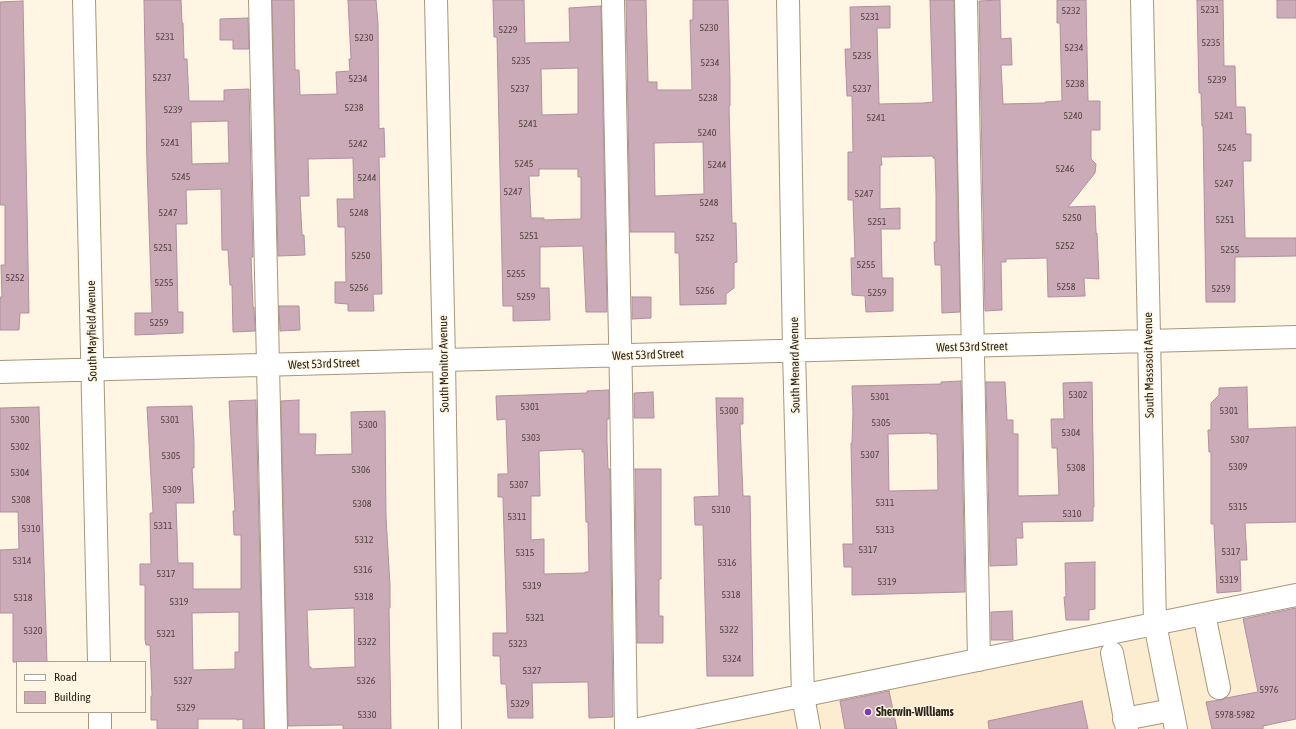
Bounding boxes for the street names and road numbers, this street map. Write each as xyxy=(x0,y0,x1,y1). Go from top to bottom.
street label: South Mayfield Avenue xyxy=(84,280,100,382)
street label: South Massasoit Avenue xyxy=(1141,312,1157,418)
street label: South Monitor Avenue xyxy=(436,315,452,413)
street label: South Menard Avenue xyxy=(787,317,803,413)
street label: West 53rd Street xyxy=(936,339,1008,355)
street label: West 53rd Street xyxy=(612,347,684,363)
street label: West 53rd Street xyxy=(288,356,360,372)

